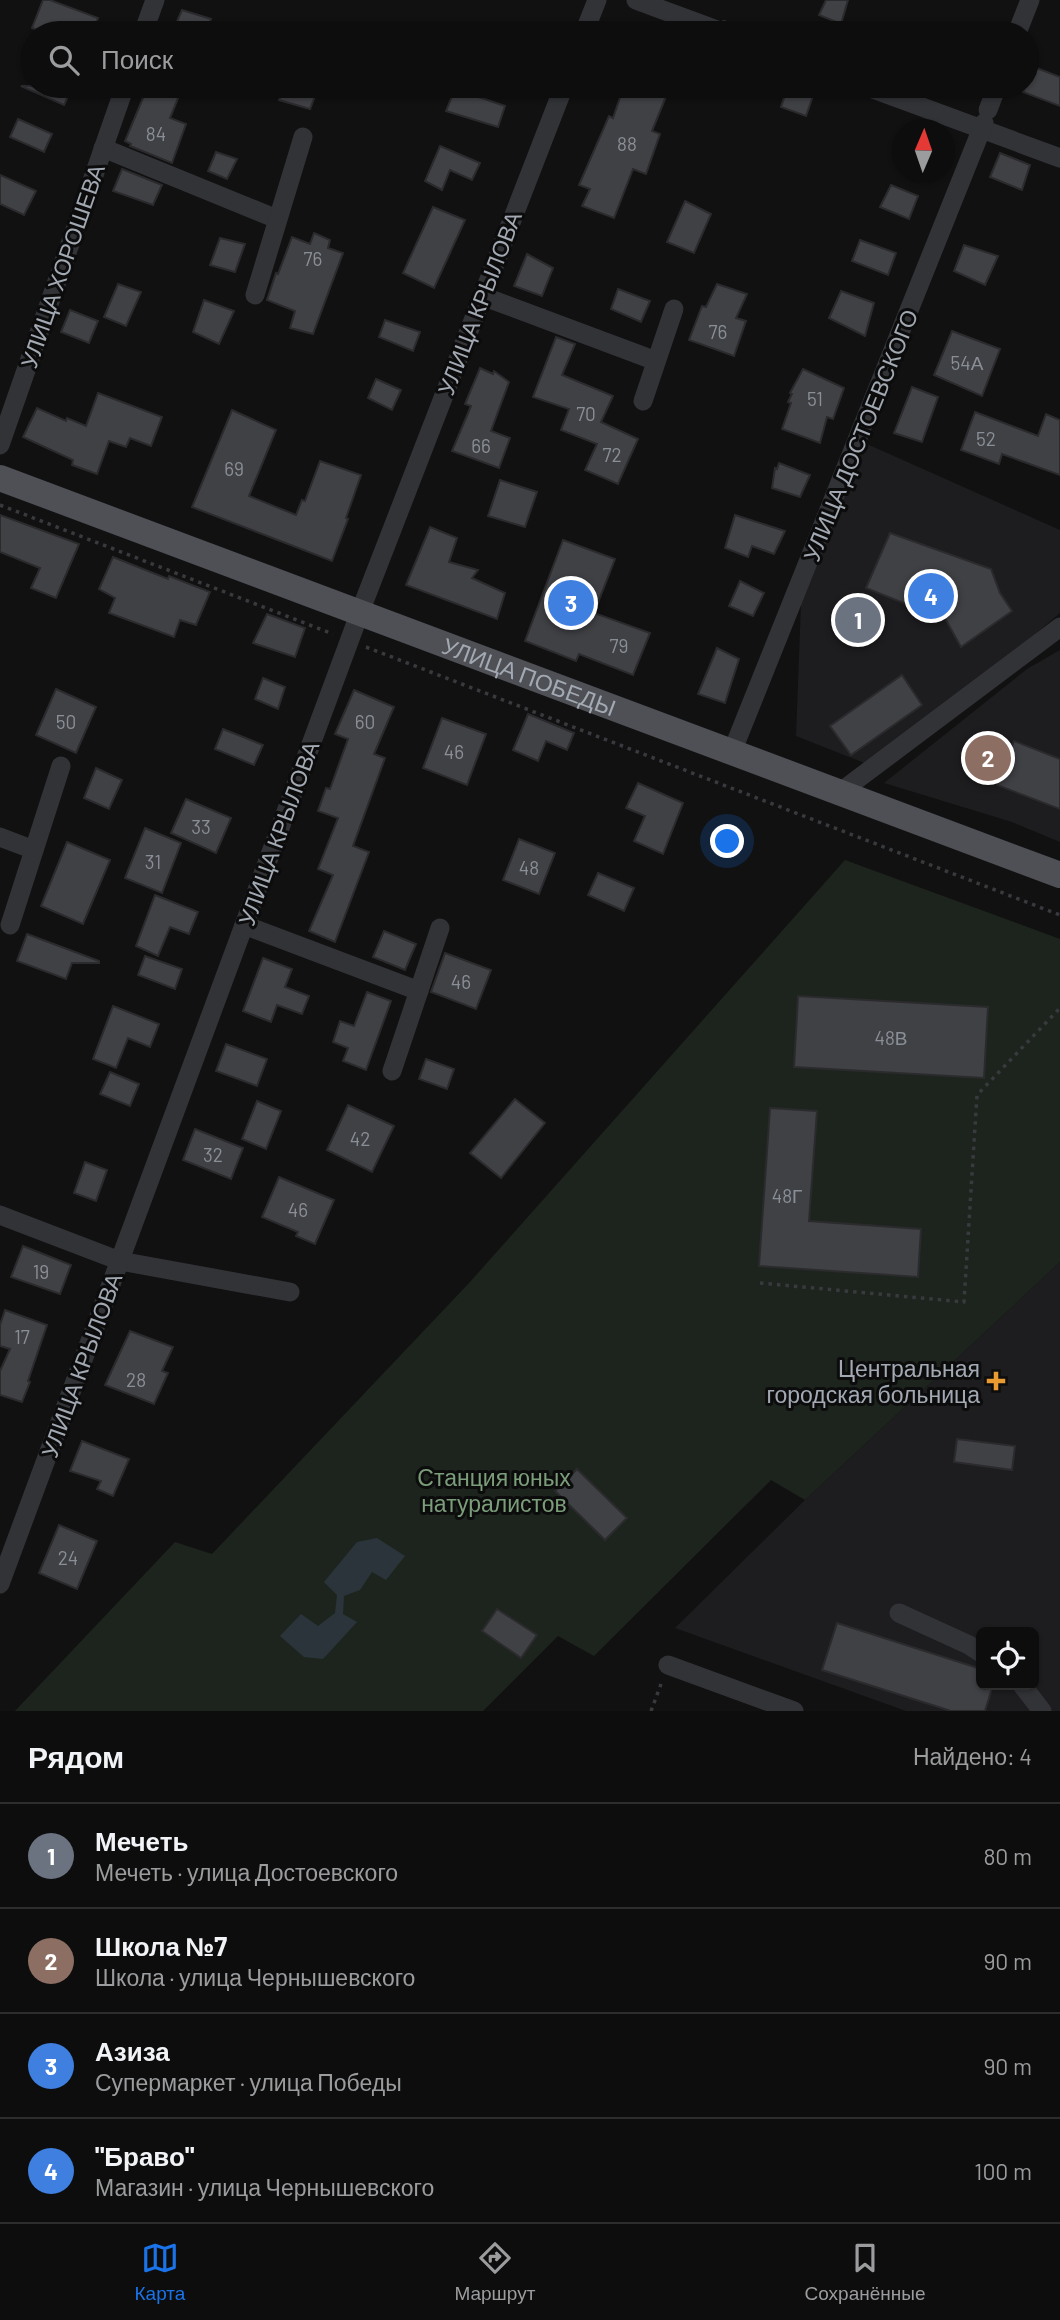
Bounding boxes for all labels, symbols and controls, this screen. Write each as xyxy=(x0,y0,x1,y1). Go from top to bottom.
search box xyxy=(21,21,1039,98)
icon: search xyxy=(45,41,83,79)
text: Поиск xyxy=(101,43,173,74)
north arrow xyxy=(892,119,955,182)
house number: 84 xyxy=(146,122,166,145)
house number: 88 xyxy=(617,132,637,155)
street label: УЛИЦА ХОРОШЕВА xyxy=(14,160,110,372)
street label: УЛИЦА КРЫЛОВА xyxy=(431,207,527,399)
house number: 76 xyxy=(304,247,322,270)
street label: УЛИЦА ДОСТОЕВСКОГО xyxy=(797,305,923,565)
house number: 76 xyxy=(709,320,727,343)
house number: 54А xyxy=(951,351,984,374)
house number: 51 xyxy=(807,387,823,410)
house number: 70 xyxy=(576,402,596,425)
house number: 52 xyxy=(976,427,996,450)
house number: 66 xyxy=(471,434,491,457)
house number: 72 xyxy=(602,443,622,466)
house number: 69 xyxy=(224,457,244,480)
pin: 4 xyxy=(908,570,954,622)
pin: 3 xyxy=(548,577,594,629)
pin: 1 xyxy=(835,594,881,646)
street label: УЛИЦА ПОБЕДЫ xyxy=(438,631,620,721)
house number: 79 xyxy=(610,634,628,657)
house number: 50 xyxy=(56,710,76,733)
house number: 60 xyxy=(355,710,375,733)
pin: 2 xyxy=(965,732,1011,784)
street label: УЛИЦА КРЫЛОВА xyxy=(232,736,325,929)
house number: 46 xyxy=(444,740,464,763)
house number: 33 xyxy=(191,815,211,838)
your location xyxy=(710,824,744,858)
house number: 31 xyxy=(145,850,161,873)
house number: 48 xyxy=(519,856,539,879)
house number: 46 xyxy=(451,970,471,993)
house number: 48В xyxy=(874,1026,908,1049)
house number: 42 xyxy=(350,1127,370,1150)
house number: 32 xyxy=(203,1143,223,1166)
house number: 48Г xyxy=(772,1184,802,1207)
house number: 46 xyxy=(288,1198,308,1221)
house number: 19 xyxy=(33,1260,49,1283)
street label: УЛИЦА КРЫЛОВА xyxy=(35,1268,128,1461)
house number: 17 xyxy=(14,1325,30,1348)
place label: Центральная городская больница xyxy=(767,1354,980,1408)
house number: 28 xyxy=(126,1368,146,1391)
marker: Центральная городская больница xyxy=(986,1371,1006,1391)
park label: Станция юных натуралистов xyxy=(417,1463,571,1517)
house number: 24 xyxy=(58,1546,78,1569)
map controls xyxy=(976,1627,1039,1690)
button: locate xyxy=(976,1627,1039,1690)
text: Рядом xyxy=(28,1738,124,1774)
text: Найдено: 4 xyxy=(913,1742,1032,1770)
text: Мечеть xyxy=(95,1825,188,1856)
text: 1 xyxy=(47,1842,55,1870)
text: 80 m xyxy=(983,1842,1032,1870)
text: Мечеть · улица Достоевского xyxy=(95,1858,398,1886)
text: Школа №7 xyxy=(95,1930,227,1961)
text: 2 xyxy=(45,1947,57,1975)
text: 90 m xyxy=(983,1947,1032,1975)
text: Школа · улица Чернышевского xyxy=(95,1963,415,1991)
text: Азиза xyxy=(95,2035,170,2066)
text: 3 xyxy=(45,2052,57,2080)
text: 90 m xyxy=(983,2052,1032,2080)
text: Супермаркет · улица Победы xyxy=(95,2068,402,2096)
text: "Браво" xyxy=(95,2140,194,2171)
text: 4 xyxy=(44,2157,58,2185)
text: 100 m xyxy=(974,2157,1032,2185)
text: Магазин · улица Чернышевского xyxy=(95,2173,434,2201)
tab: Карта xyxy=(135,2239,185,2305)
tab: Маршрут xyxy=(454,2239,535,2305)
tab: Сохранённые xyxy=(804,2239,925,2305)

